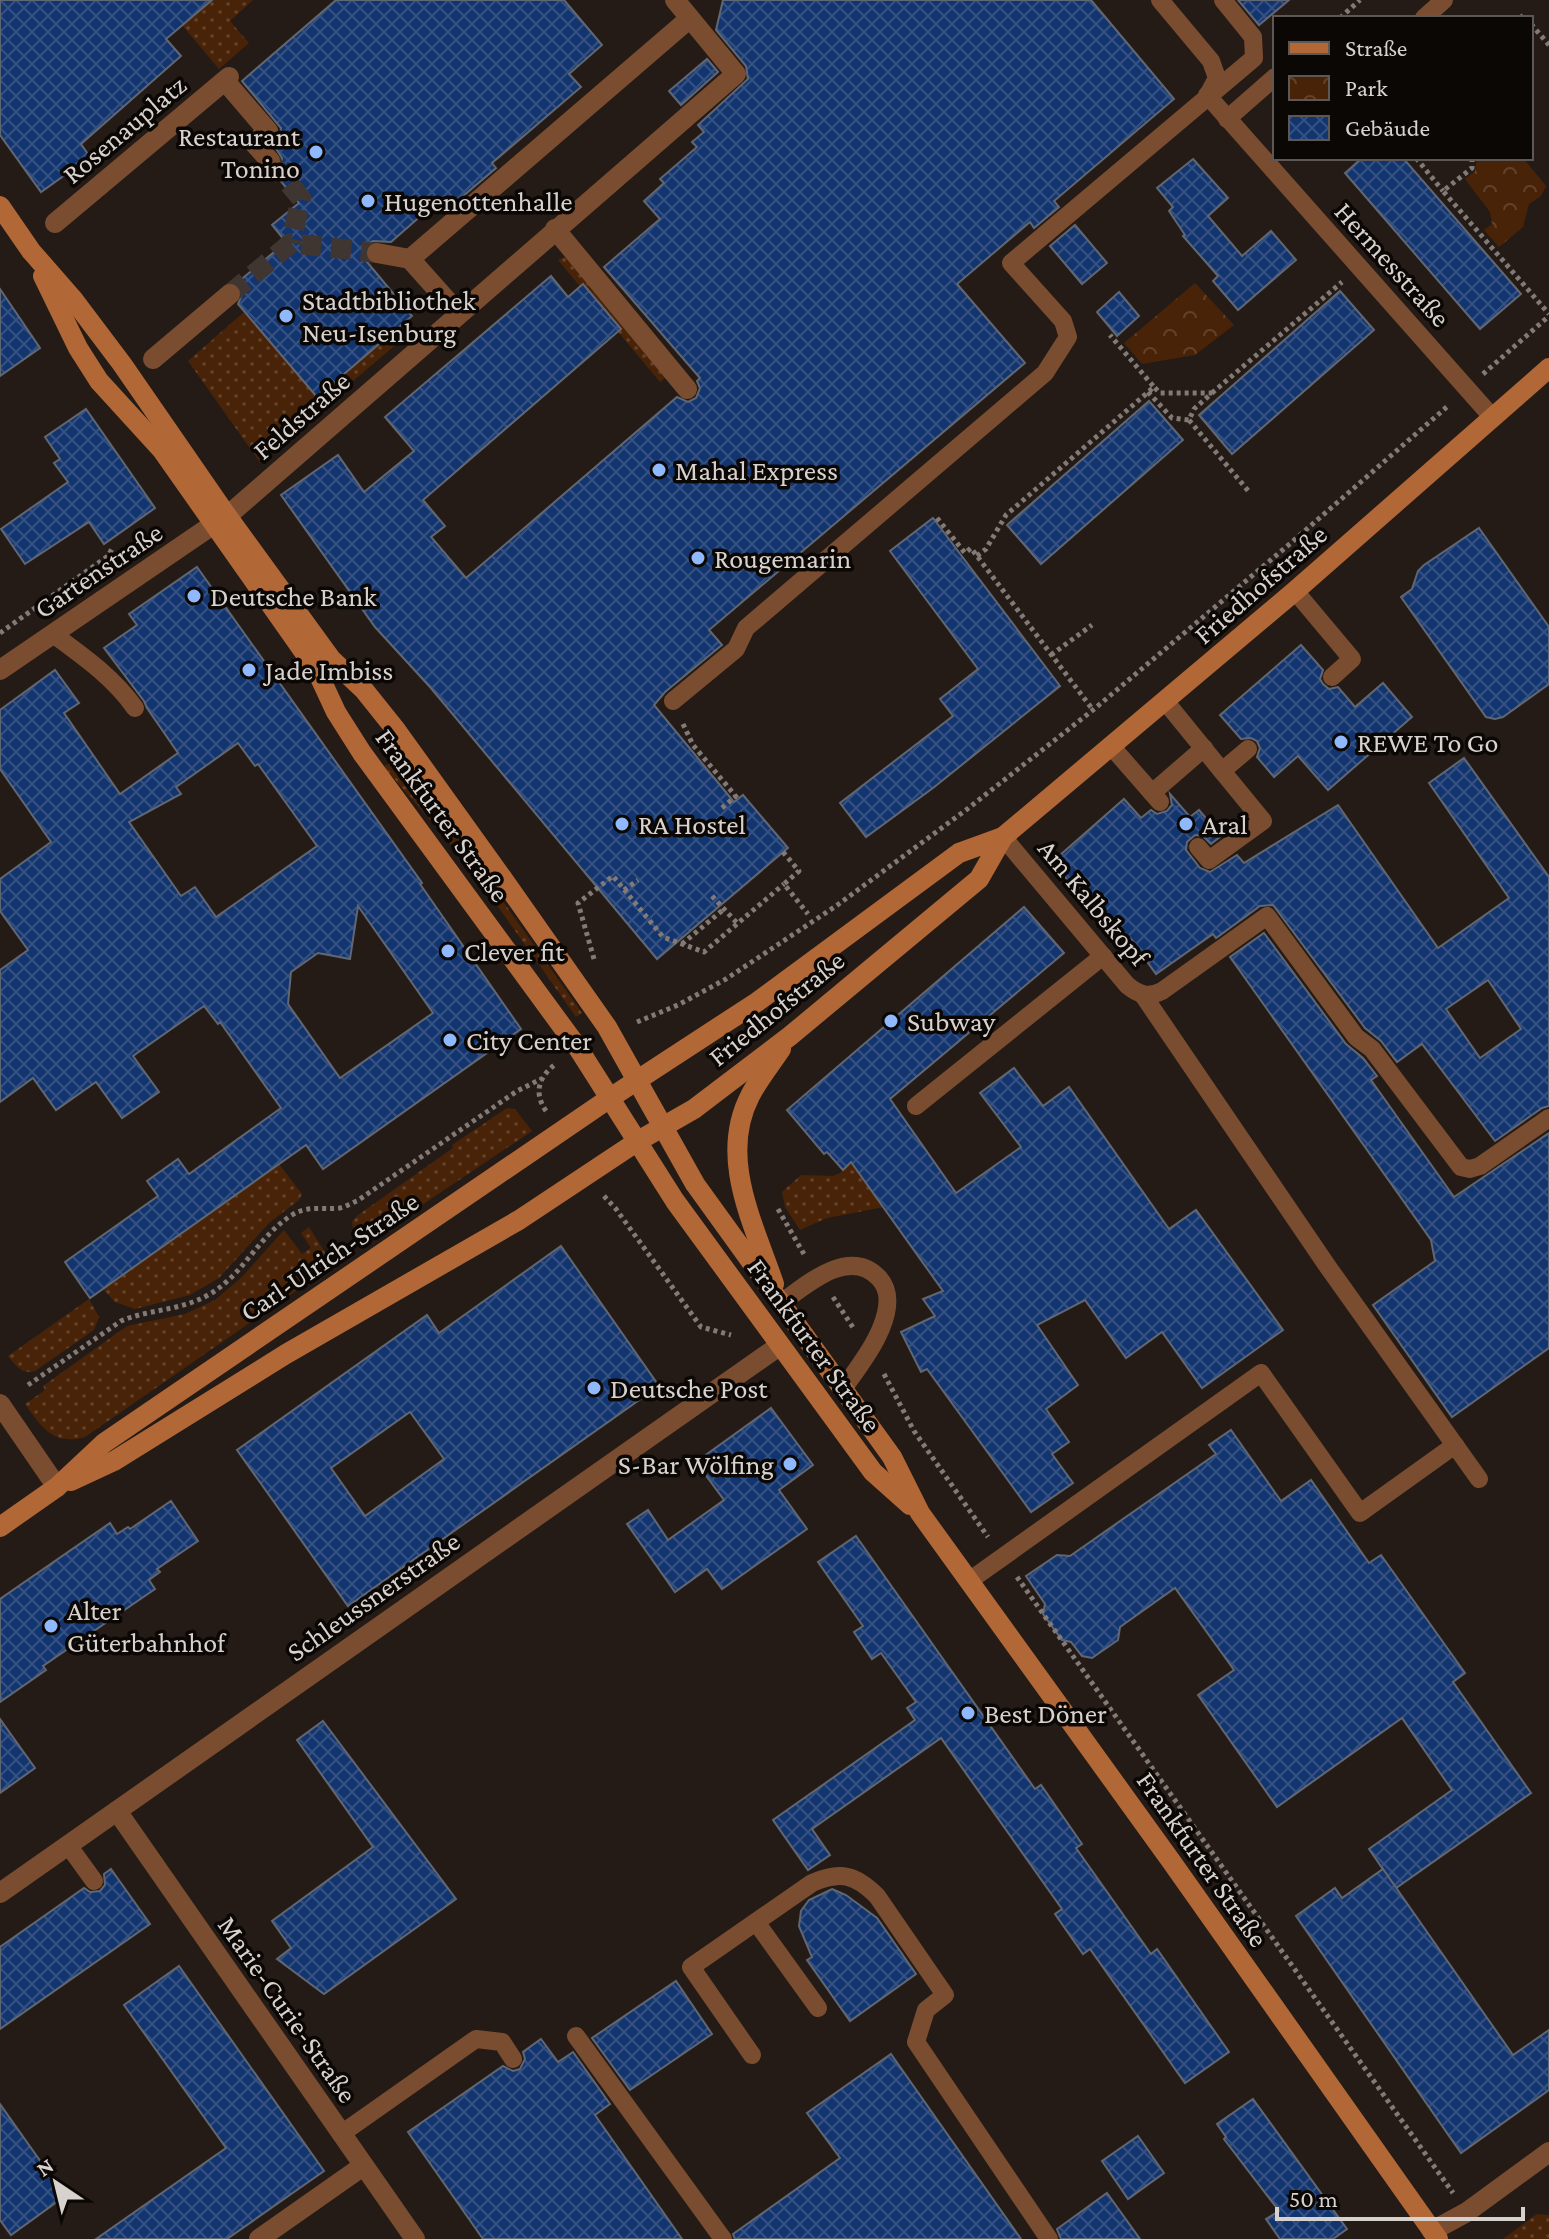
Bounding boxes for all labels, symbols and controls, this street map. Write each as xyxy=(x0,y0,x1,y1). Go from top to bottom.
legend xyxy=(1273,16,1533,160)
text: Straße xyxy=(1345,34,1407,61)
street label: Rosenauplatz xyxy=(56,69,192,190)
text: Park xyxy=(1345,74,1388,101)
text: Gebäude xyxy=(1345,114,1430,141)
place label: Restaurant Tonino xyxy=(178,121,301,184)
marker: Restaurant Tonino xyxy=(307,143,325,161)
place label: Hugenottenhalle xyxy=(384,186,573,217)
marker: Hugenottenhalle xyxy=(359,192,377,210)
street label: Hermesstraße xyxy=(1329,196,1457,333)
place label: Stadtbibliothek Neu-Isenburg xyxy=(302,285,476,348)
marker: Stadtbibliothek Neu-Isenburg xyxy=(277,307,295,325)
street label: Feldstraße xyxy=(247,365,356,466)
place label: Mahal Express xyxy=(675,455,838,486)
marker: Mahal Express xyxy=(650,461,668,479)
street label: Gartenstraße xyxy=(28,516,168,625)
street label: Friedhofstraße xyxy=(1188,518,1333,650)
place label: Rougemarin xyxy=(714,543,851,574)
marker: Rougemarin xyxy=(689,549,707,567)
place label: Deutsche Bank xyxy=(210,581,377,612)
marker: Deutsche Bank xyxy=(185,587,203,605)
place label: Jade Imbiss xyxy=(262,655,393,686)
marker: Jade Imbiss xyxy=(240,661,258,679)
street label: Frankfurter Straße xyxy=(369,723,516,908)
place label: REWE To Go xyxy=(1357,727,1498,758)
marker: REWE To Go xyxy=(1332,733,1350,751)
place label: RA Hostel xyxy=(638,809,746,840)
place label: Aral xyxy=(1202,809,1248,840)
marker: RA Hostel xyxy=(613,815,631,833)
marker: Aral xyxy=(1177,815,1195,833)
street label: Am Kalbskopf xyxy=(1032,833,1156,973)
place label: Clever fit xyxy=(464,936,565,967)
marker: Clever fit xyxy=(439,942,457,960)
street label: Friedhofstraße xyxy=(702,944,850,1073)
place label: Subway xyxy=(907,1006,996,1037)
marker: Subway xyxy=(882,1012,900,1030)
place label: City Center xyxy=(466,1025,592,1056)
marker: City Center xyxy=(441,1031,459,1049)
street label: Carl-Ulrich-Straße xyxy=(234,1185,424,1328)
street label: Frankfurter Straße xyxy=(741,1253,888,1438)
place label: Deutsche Post xyxy=(610,1373,768,1404)
marker: Deutsche Post xyxy=(585,1379,603,1397)
place label: S-Bar Wölfing xyxy=(618,1449,774,1480)
marker: S-Bar Wölfing xyxy=(781,1455,799,1473)
street label: Schleussnerstraße xyxy=(281,1525,466,1668)
place label: Alter Güterbahnhof xyxy=(67,1595,227,1658)
marker: Alter Güterbahnhof xyxy=(42,1617,60,1635)
place label: Best Döner xyxy=(984,1698,1107,1729)
marker: Best Döner xyxy=(959,1704,977,1722)
street label: Frankfurter Straße xyxy=(1131,1766,1275,1953)
street label: Marie-Curie-Straße xyxy=(212,1910,363,2108)
north arrow xyxy=(16,2143,96,2223)
text: N xyxy=(32,2152,58,2182)
scale bar xyxy=(1277,2171,1523,2221)
text: 50 m xyxy=(1289,2185,1338,2212)

